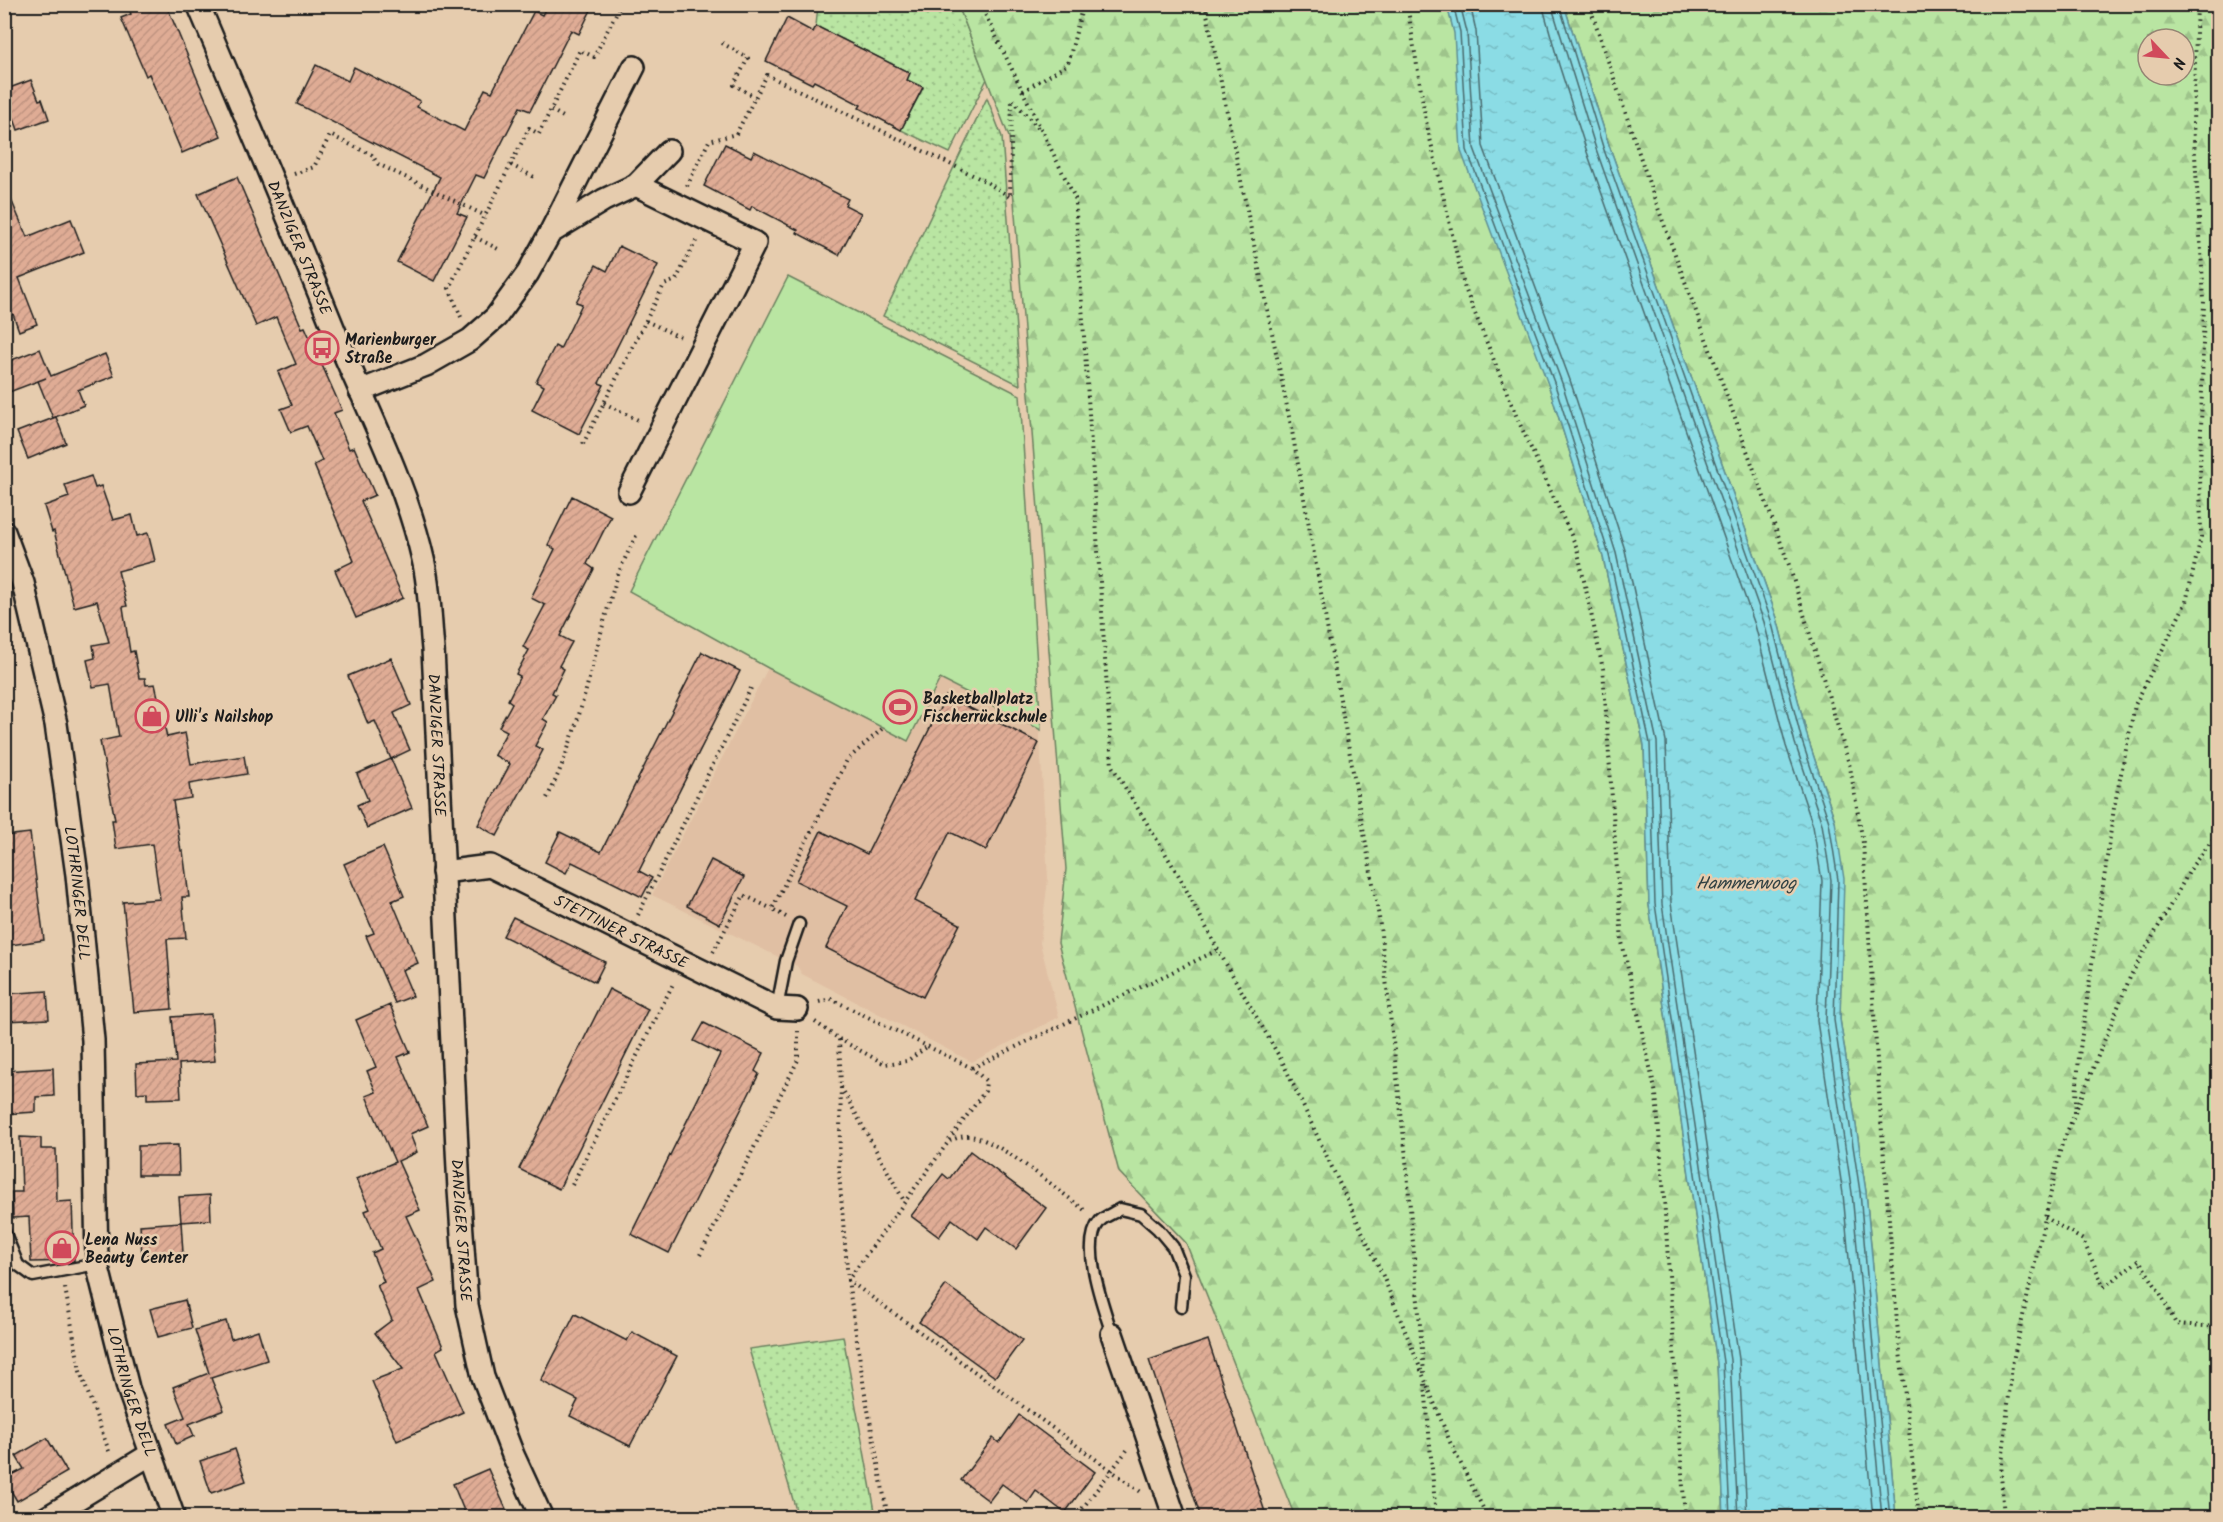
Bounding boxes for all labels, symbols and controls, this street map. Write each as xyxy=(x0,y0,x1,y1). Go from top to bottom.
north arrow xyxy=(2136,27,2196,87)
text: N xyxy=(2165,53,2192,73)
street label: DANZIGER STRASSE xyxy=(260,177,338,320)
place label: Marienburger Straße xyxy=(345,328,437,371)
bus stop icon: Marienburger Straße xyxy=(304,330,340,366)
street label: DANZIGER STRASSE xyxy=(420,673,452,818)
place label: Basketballplatz Fischerrückschule xyxy=(923,687,1047,730)
sports icon: Basketballplatz Fischerrückschule xyxy=(882,689,918,725)
shop icon: Ulli's Nailshop xyxy=(134,698,170,734)
place label: Ulli's Nailshop xyxy=(175,705,274,730)
street label: LOTHRINGER DELL xyxy=(56,825,96,962)
water label: Hammerwoog xyxy=(1696,870,1798,899)
street label: STETTINER STRASSE xyxy=(549,889,693,976)
street label: DANZIGER STRASSE xyxy=(444,1158,478,1303)
place label: Lena Nuss Beauty Center xyxy=(85,1228,189,1271)
shop icon: Lena Nuss Beauty Center xyxy=(44,1230,80,1266)
street label: LOTHRINGER DELL xyxy=(99,1324,162,1461)

